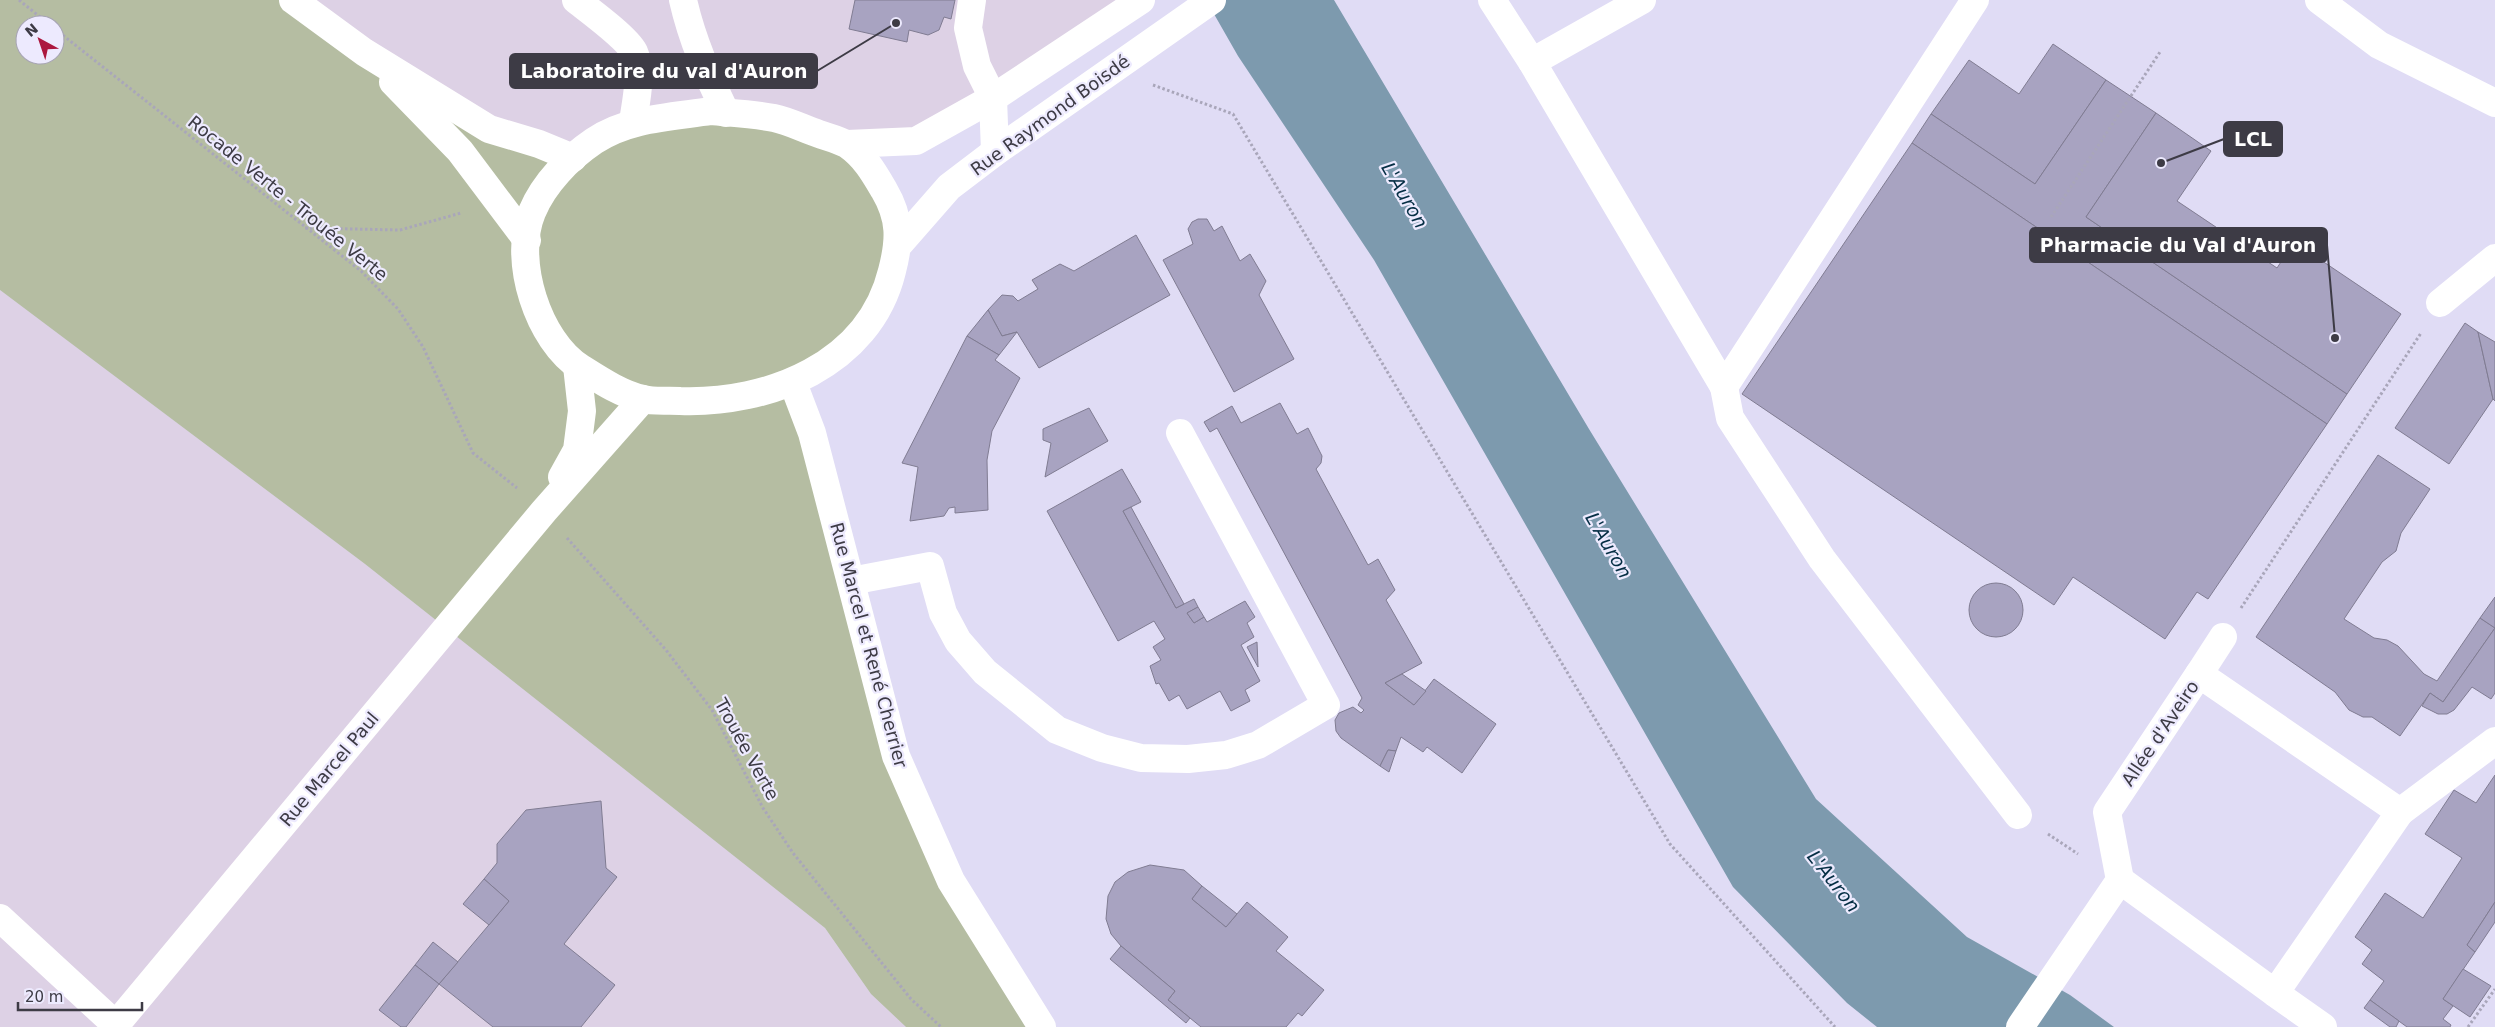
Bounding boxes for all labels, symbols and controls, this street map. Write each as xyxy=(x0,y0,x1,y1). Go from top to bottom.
north arrow xyxy=(15,15,65,65)
text: N xyxy=(22,20,41,40)
street label: Rue Raymond Boisdé xyxy=(967,50,1133,180)
callout: Laboratoire du val d'Auron xyxy=(510,54,817,88)
text: Laboratoire du val d'Auron xyxy=(521,60,807,82)
street label: Rocade Verte - Trouée Verte xyxy=(184,111,392,285)
callout: LCL xyxy=(2224,122,2282,156)
text: LCL xyxy=(2234,128,2272,150)
water label: L'Auron xyxy=(1377,158,1433,232)
callout: Pharmacie du Val d'Auron xyxy=(2030,228,2327,262)
text: Pharmacie du Val d'Auron xyxy=(2040,234,2316,256)
water label: L'Auron xyxy=(1581,508,1637,582)
street label: Rue Marcel et René Cherrier xyxy=(826,520,912,770)
street label: Allée d'Aveiro xyxy=(2117,676,2203,790)
street label: Trouée Verte xyxy=(710,694,784,804)
street label: Rue Marcel Paul xyxy=(275,708,383,830)
water label: L'Auron xyxy=(1803,846,1865,916)
scale bar xyxy=(18,980,141,1012)
text: 20 m xyxy=(25,988,63,1006)

